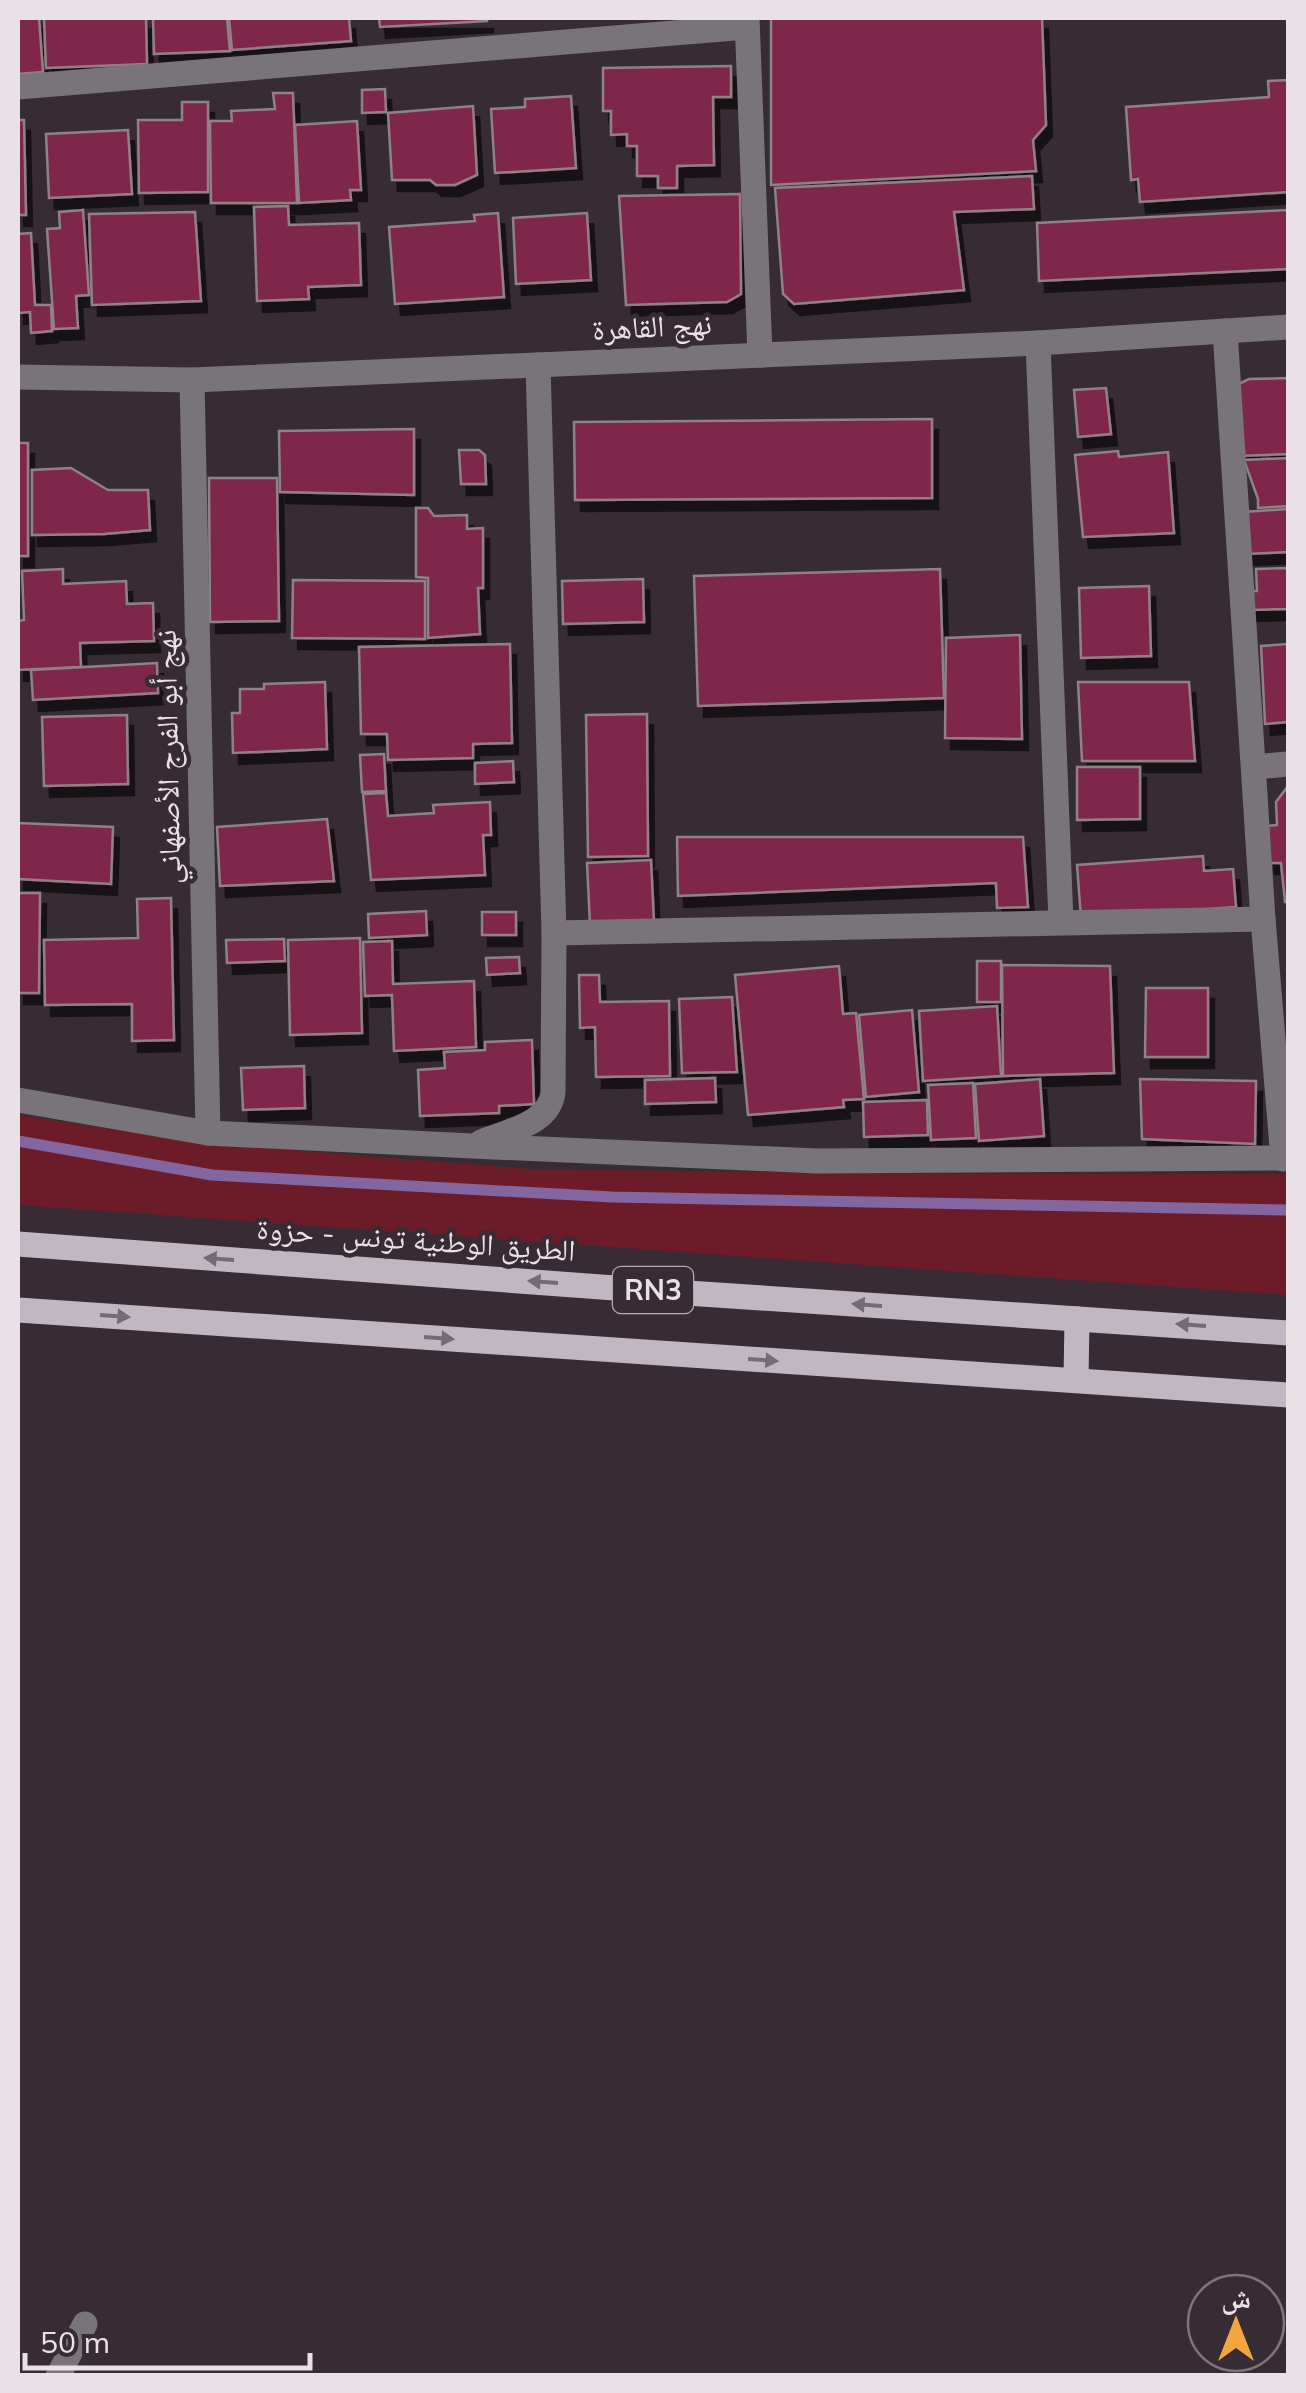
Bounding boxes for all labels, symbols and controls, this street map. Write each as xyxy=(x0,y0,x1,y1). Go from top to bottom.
street label: نهج القاهرة xyxy=(591,304,713,349)
street label: نهج أبو الفرج الأصفهاني xyxy=(146,629,194,885)
street label: الطريق الوطنية تونس - حزوة xyxy=(256,1209,577,1269)
one-way arrow xyxy=(202,1250,234,1266)
road number: RN3 xyxy=(613,1267,693,1313)
one-way arrow xyxy=(526,1274,558,1290)
one-way arrow xyxy=(851,1297,882,1313)
one-way arrow xyxy=(99,1308,131,1324)
one-way arrow xyxy=(1175,1317,1207,1333)
one-way arrow xyxy=(424,1331,455,1347)
one-way arrow xyxy=(748,1352,780,1368)
north arrow xyxy=(1186,2273,1286,2373)
text: ش xyxy=(1221,2280,1251,2315)
scale bar xyxy=(25,2308,310,2370)
text: 50 m xyxy=(40,2323,110,2361)

